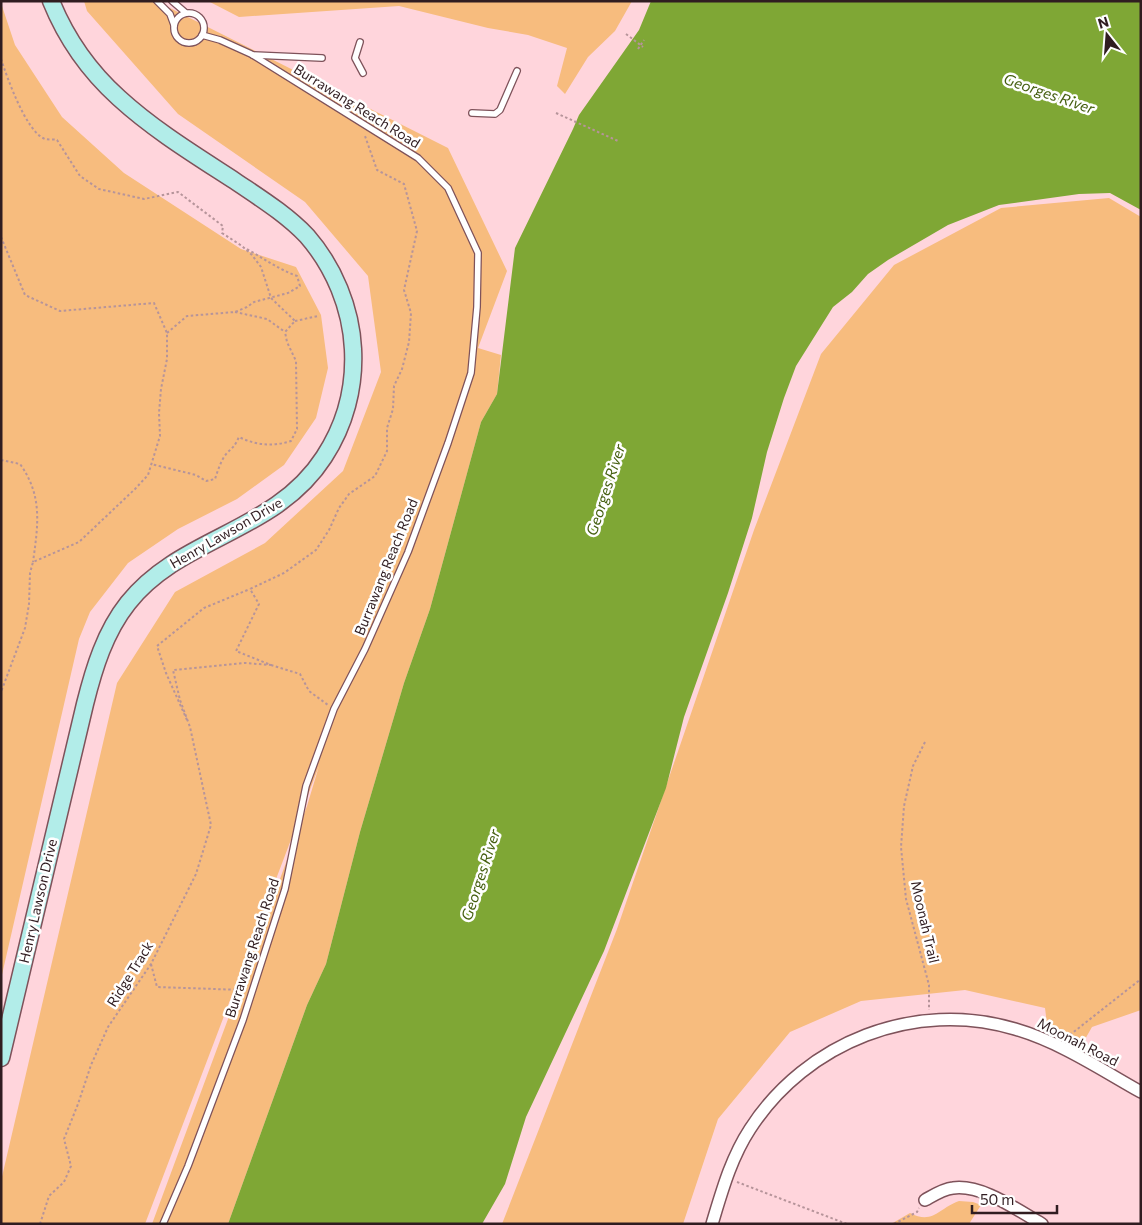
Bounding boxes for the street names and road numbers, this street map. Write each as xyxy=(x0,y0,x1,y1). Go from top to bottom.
street label: Burrawang Reach Road xyxy=(291,60,424,151)
street label: Henry Lawson Drive xyxy=(166,493,285,572)
street label: Burrawang Reach Road xyxy=(350,496,421,638)
street label: Henry Lawson Drive xyxy=(15,837,60,965)
street label: Burrawang Reach Road xyxy=(221,876,282,1020)
street label: Moonah Trail xyxy=(908,879,943,965)
street label: Ridge Track xyxy=(103,938,157,1009)
street label: Moonah Road xyxy=(1035,1014,1122,1069)

